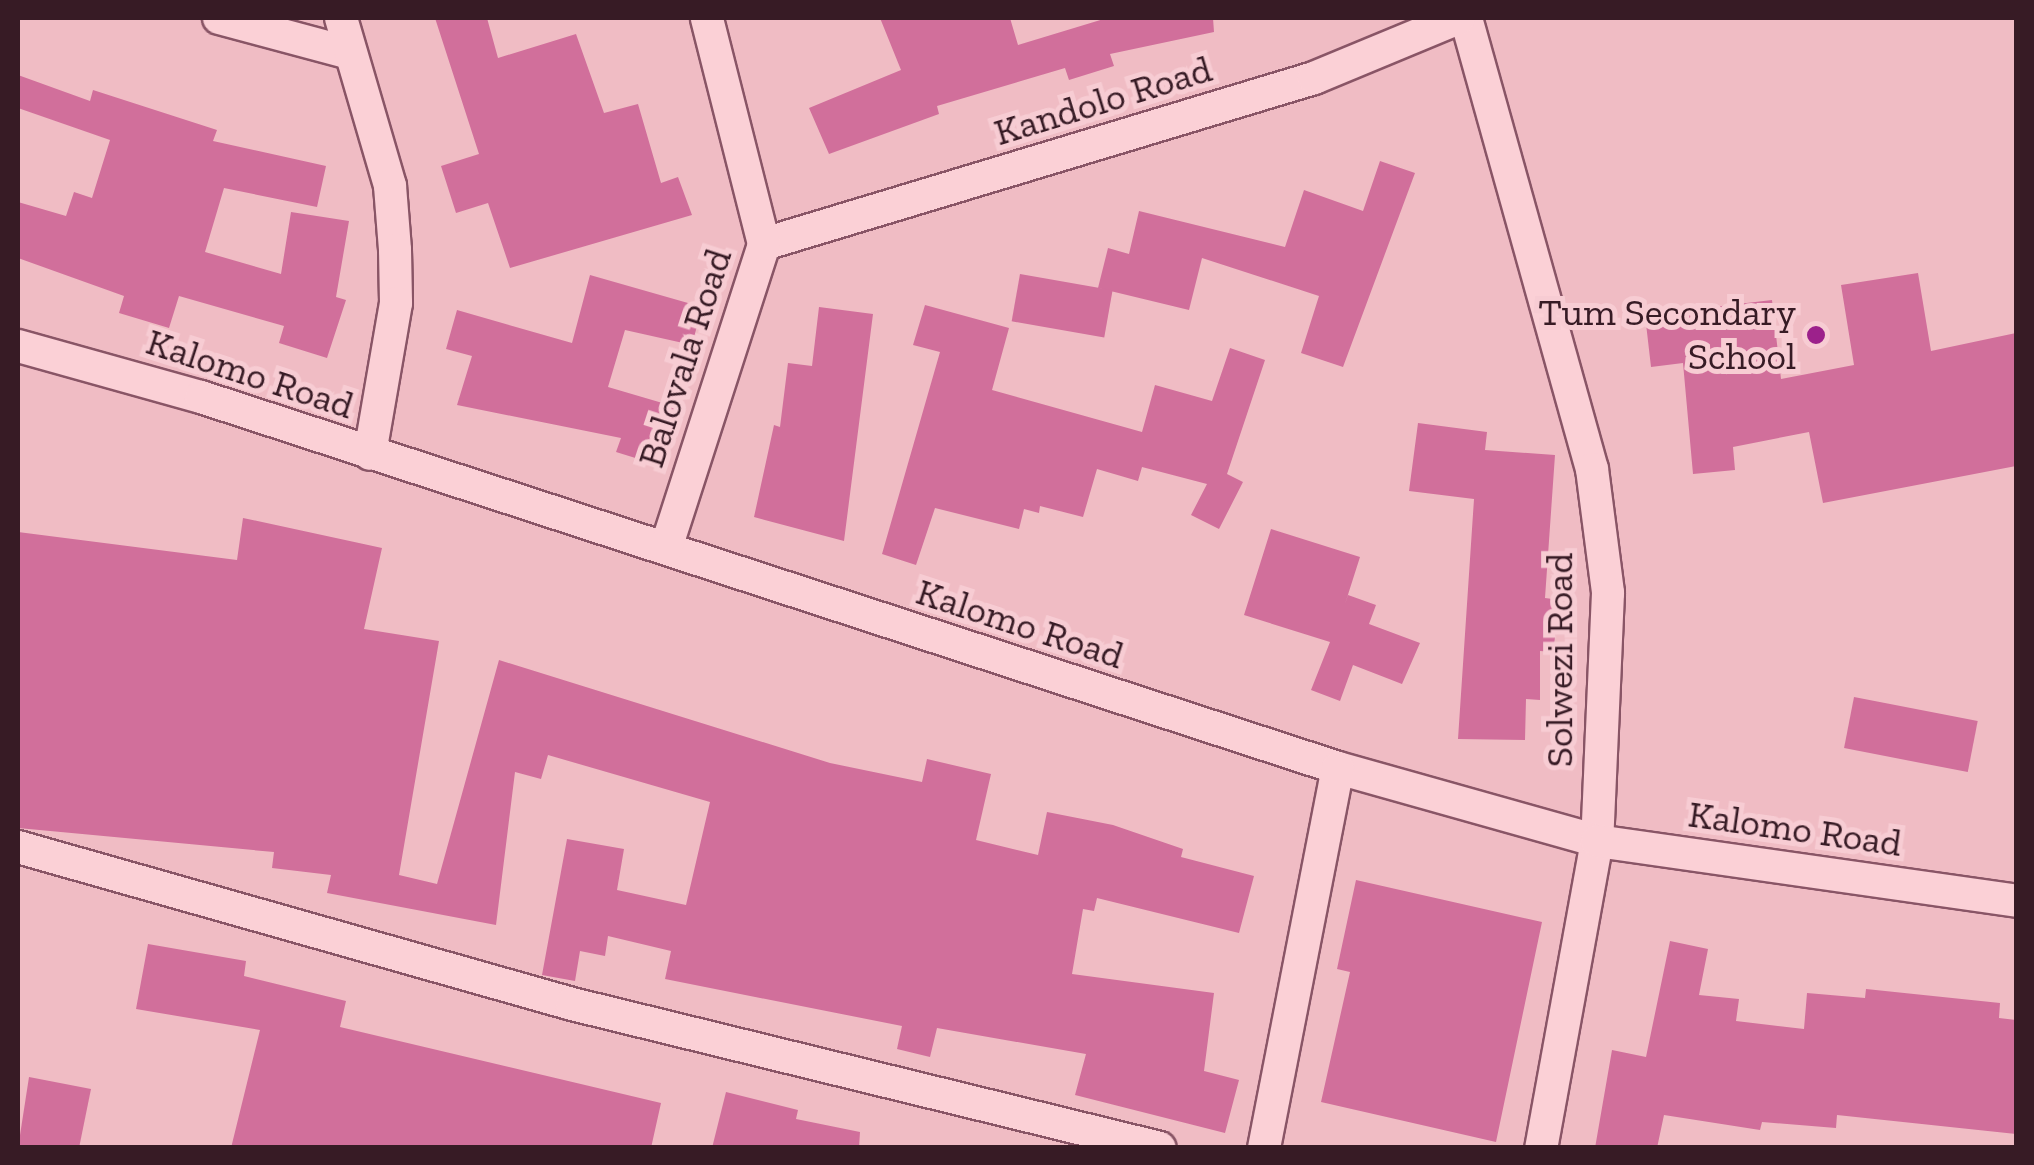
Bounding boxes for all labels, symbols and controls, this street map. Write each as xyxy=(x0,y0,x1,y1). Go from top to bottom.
street label: Kandolo Road xyxy=(989,46,1217,156)
street label: Balovala Road xyxy=(628,243,742,473)
place label: Tum Secondary School xyxy=(1538,290,1796,380)
street label: Kalomo Road xyxy=(141,319,359,429)
marker: Tum Secondary School xyxy=(1805,324,1827,346)
street label: Solwezi Road xyxy=(1537,553,1583,767)
street label: Kalomo Road xyxy=(911,569,1129,679)
street label: Kalomo Road xyxy=(1685,791,1905,867)

